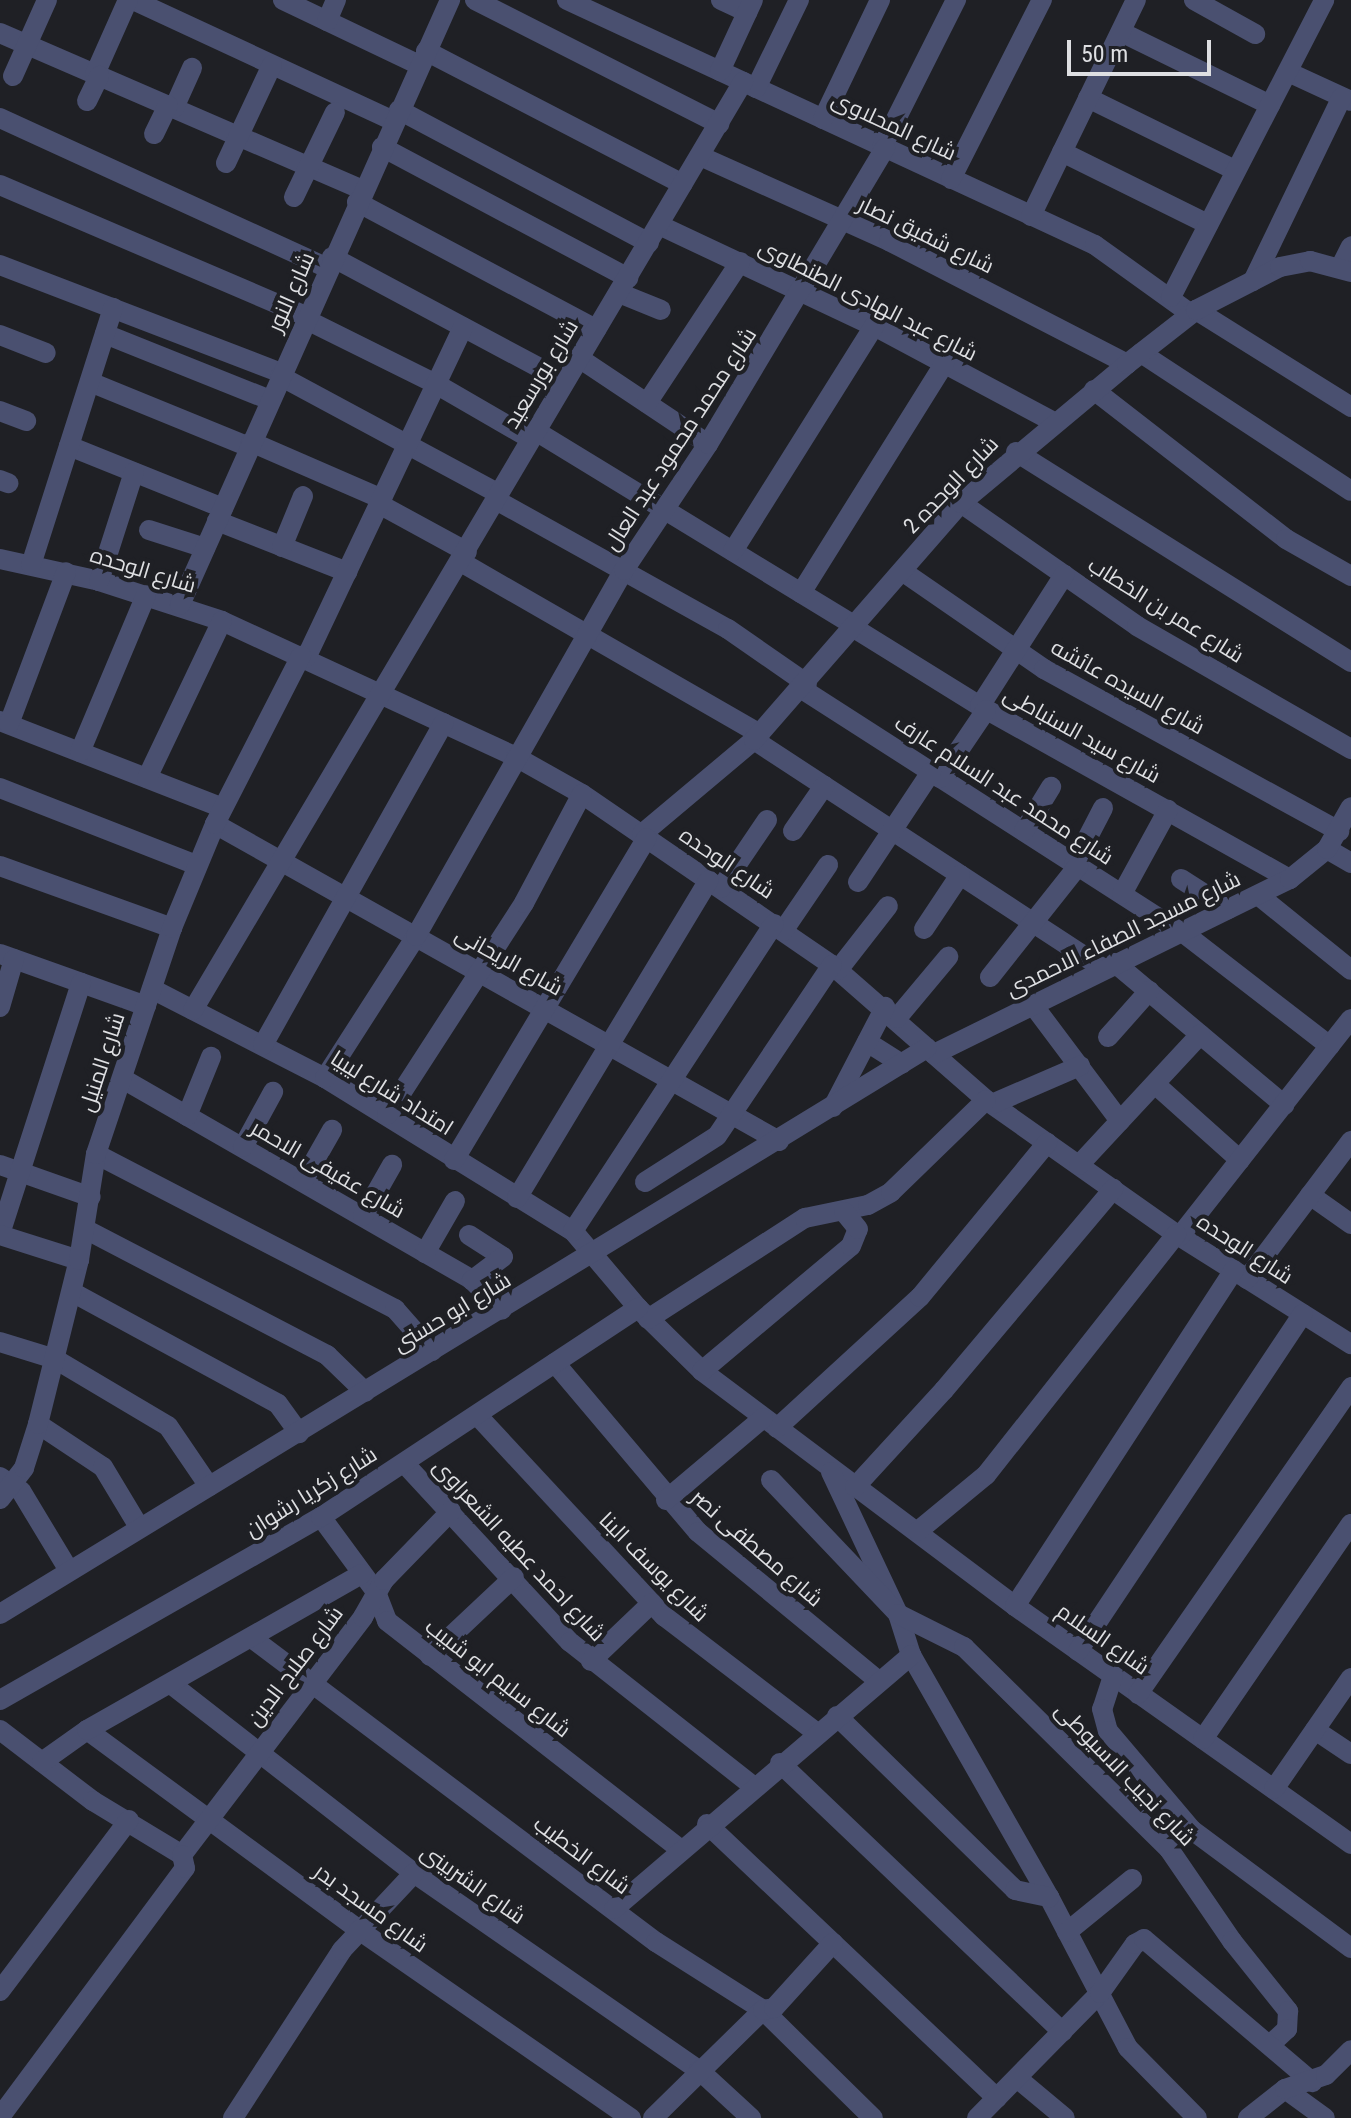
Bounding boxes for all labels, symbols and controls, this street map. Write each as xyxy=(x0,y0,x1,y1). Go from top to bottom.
scale bar xyxy=(1071,24,1215,74)
text: 50 m xyxy=(1081,40,1128,68)
street label: شارع المحلاوى xyxy=(828,86,960,166)
street label: شارع شفيق نصار xyxy=(854,191,998,279)
street label: شارع عبد الهادى الطنطاوى xyxy=(754,233,982,367)
street label: شارع النور xyxy=(262,248,320,336)
street label: شارع بورسعيد xyxy=(498,315,584,433)
street label: شارع محمد محمود عبد العال xyxy=(598,322,762,556)
street label: شارع الوحده 2 xyxy=(898,431,1004,539)
street label: شارع الوحده xyxy=(87,541,199,599)
street label: شارع عمر بن الخطاب xyxy=(1083,551,1249,669)
street label: شارع السيده عائشه xyxy=(1047,634,1209,740)
street label: شارع سيد السنباطى xyxy=(999,681,1165,789)
street label: شارع محمد عبد السلام عارف xyxy=(890,709,1118,871)
street label: شارع الوحده xyxy=(674,822,780,904)
street label: شارع مسجد الصفاء الاحمدى xyxy=(1001,866,1245,1002)
street label: شارع الريحانى xyxy=(451,921,567,1001)
street label: شارع المنيل xyxy=(74,1009,130,1115)
street label: امتداد شارع ليبيا xyxy=(326,1045,458,1141)
street label: شارع عفيفى الاحمر xyxy=(246,1114,410,1224)
street label: شارع الوحده xyxy=(1192,1208,1298,1290)
street label: شارع ابو حسنى xyxy=(388,1266,516,1358)
street label: شارع زكريا رشوان xyxy=(240,1441,382,1543)
street label: شارع احمد عطيه الشعراوى xyxy=(427,1453,611,1647)
street label: شارع مصطفى نصر xyxy=(686,1484,828,1612)
street label: شارع يوسف البنا xyxy=(594,1507,714,1627)
street label: شارع السلام xyxy=(1052,1597,1154,1681)
street label: شارع صلاح الدين xyxy=(241,1601,349,1731)
street label: شارع سليم ابو شبيب xyxy=(420,1613,576,1743)
street label: شارع نجيب الاسيوطى xyxy=(1050,1697,1200,1851)
street label: شارع الخطيب xyxy=(529,1810,635,1900)
street label: شارع الشربينى xyxy=(416,1838,530,1930)
street label: شارع مسجد بدر xyxy=(309,1858,433,1958)

